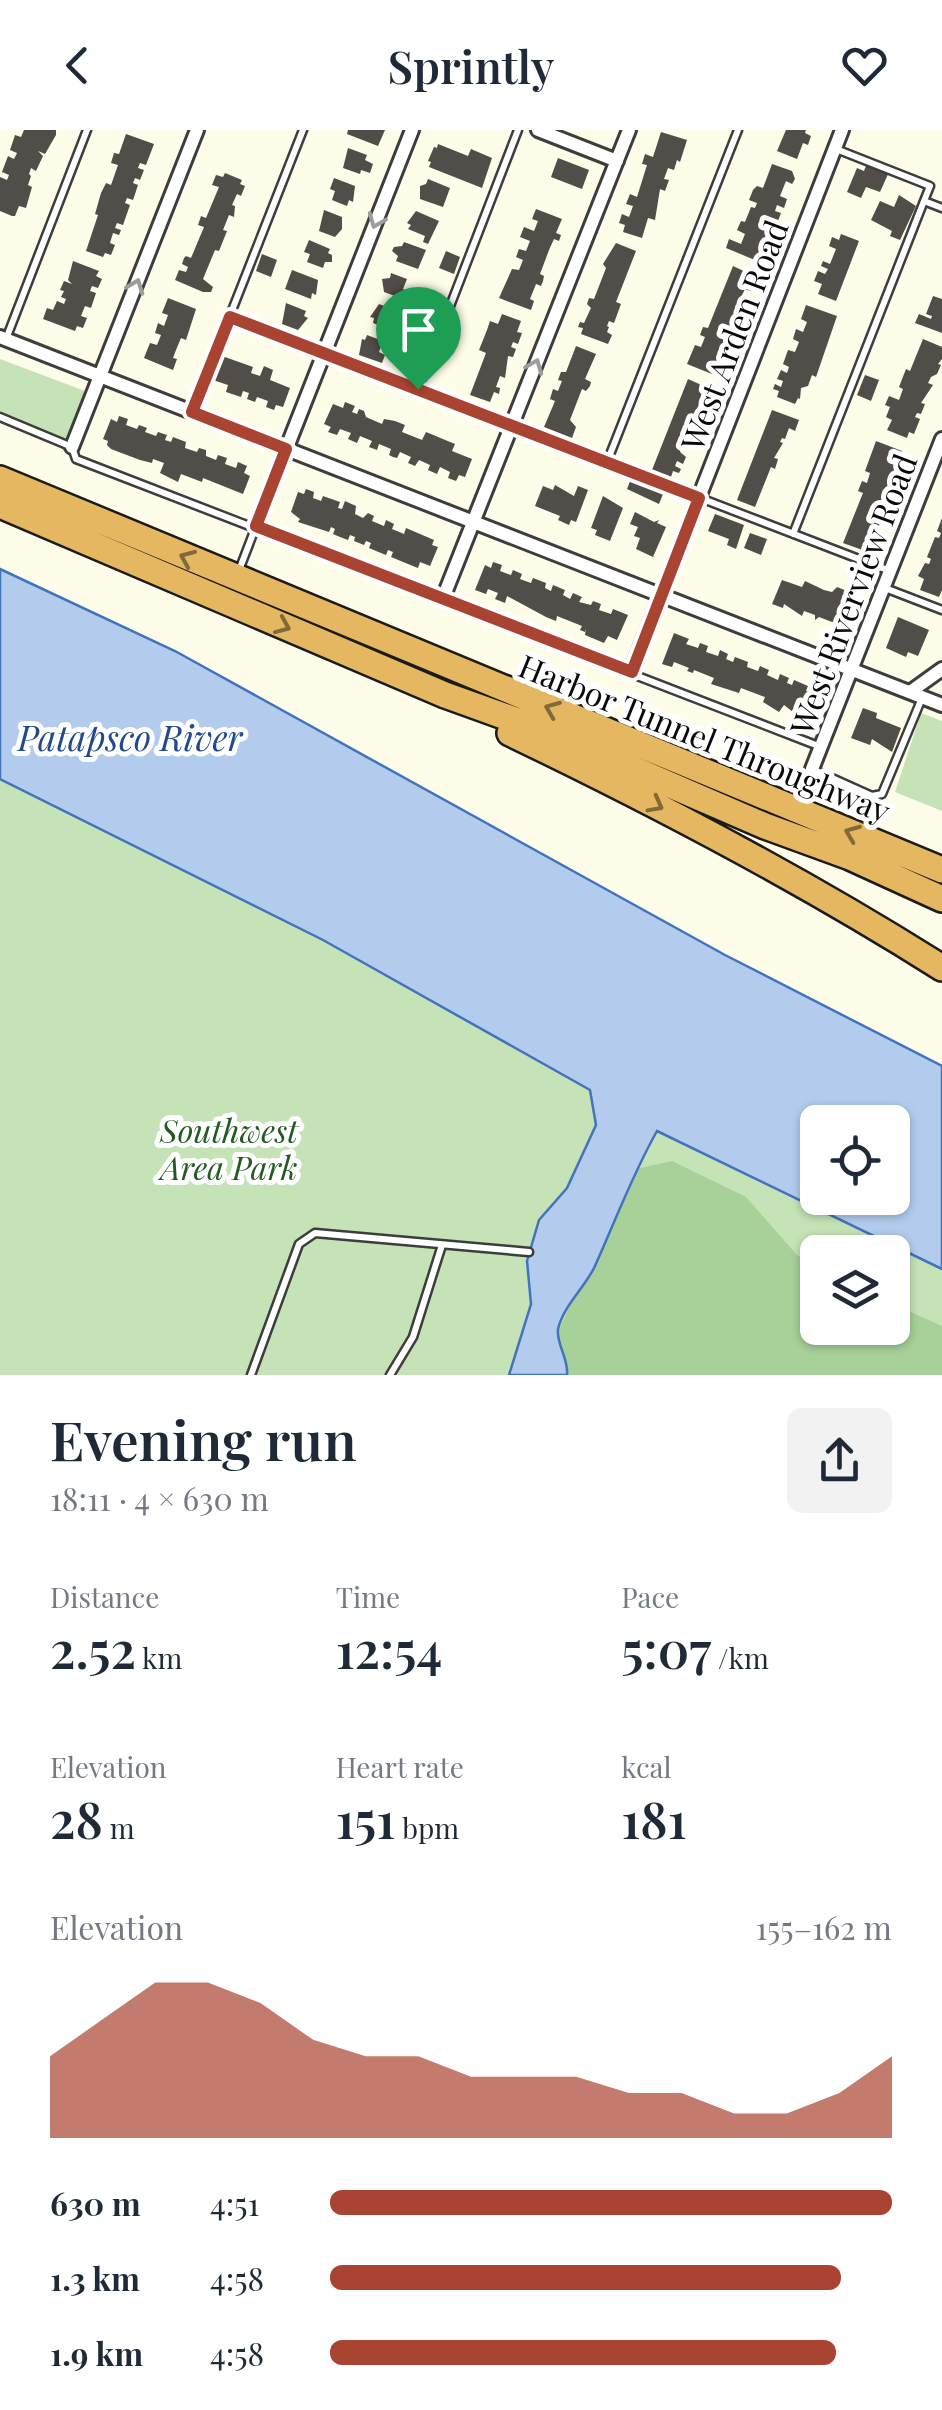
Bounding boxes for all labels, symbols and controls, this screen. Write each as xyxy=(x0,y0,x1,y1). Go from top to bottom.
text: Sprintly xyxy=(388,35,554,95)
icon: back xyxy=(50,38,105,93)
icon: heart xyxy=(837,38,892,93)
one-way arrow xyxy=(368,211,388,228)
street label: West Arden Road xyxy=(669,214,797,457)
one-way arrow xyxy=(124,278,144,295)
pin xyxy=(376,287,461,390)
icon: arrive xyxy=(391,302,446,357)
one-way arrow xyxy=(524,359,544,376)
street label: West Riverview Road xyxy=(778,447,925,742)
one-way arrow xyxy=(179,550,197,570)
one-way arrow xyxy=(273,614,291,634)
street label: Harbor Tunnel Throughway xyxy=(513,643,897,831)
one-way arrow xyxy=(544,701,562,721)
water label: Patapsco River xyxy=(16,713,243,760)
one-way arrow xyxy=(645,792,663,812)
one-way arrow xyxy=(844,825,862,845)
map controls xyxy=(800,1105,910,1345)
button: locate xyxy=(800,1105,910,1215)
park label: Southwest Area Park xyxy=(157,1108,299,1188)
button: layers xyxy=(800,1235,910,1345)
text: Evening run xyxy=(50,1401,357,1475)
button: share xyxy=(787,1408,892,1513)
text: 18:11 · 4 × 630 m xyxy=(50,1476,269,1519)
text: Distance xyxy=(50,1578,159,1615)
text: Time xyxy=(336,1578,400,1615)
text: Pace xyxy=(621,1578,679,1615)
text: 2.52 xyxy=(50,1615,136,1682)
text: 12:54 xyxy=(336,1615,442,1682)
text: 5:07 xyxy=(621,1615,711,1682)
text: km xyxy=(136,1639,182,1676)
text: /km xyxy=(711,1639,769,1676)
text: Elevation xyxy=(50,1748,166,1785)
text: Heart rate xyxy=(336,1748,464,1785)
text: kcal xyxy=(621,1748,672,1785)
text: 28 xyxy=(50,1785,103,1852)
text: 151 xyxy=(336,1785,395,1852)
text: 181 xyxy=(621,1785,687,1852)
text: m xyxy=(103,1809,135,1846)
text: bpm xyxy=(395,1809,459,1846)
text: Elevation xyxy=(50,1905,183,1948)
text: 155–162 m xyxy=(756,1905,892,1948)
text: 630 m xyxy=(50,2181,141,2224)
text: 4:51 xyxy=(210,2181,259,2224)
text: 1.3 km xyxy=(50,2256,140,2299)
text: 4:58 xyxy=(210,2256,264,2299)
text: 1.9 km xyxy=(50,2331,143,2374)
text: 4:58 xyxy=(210,2331,264,2374)

